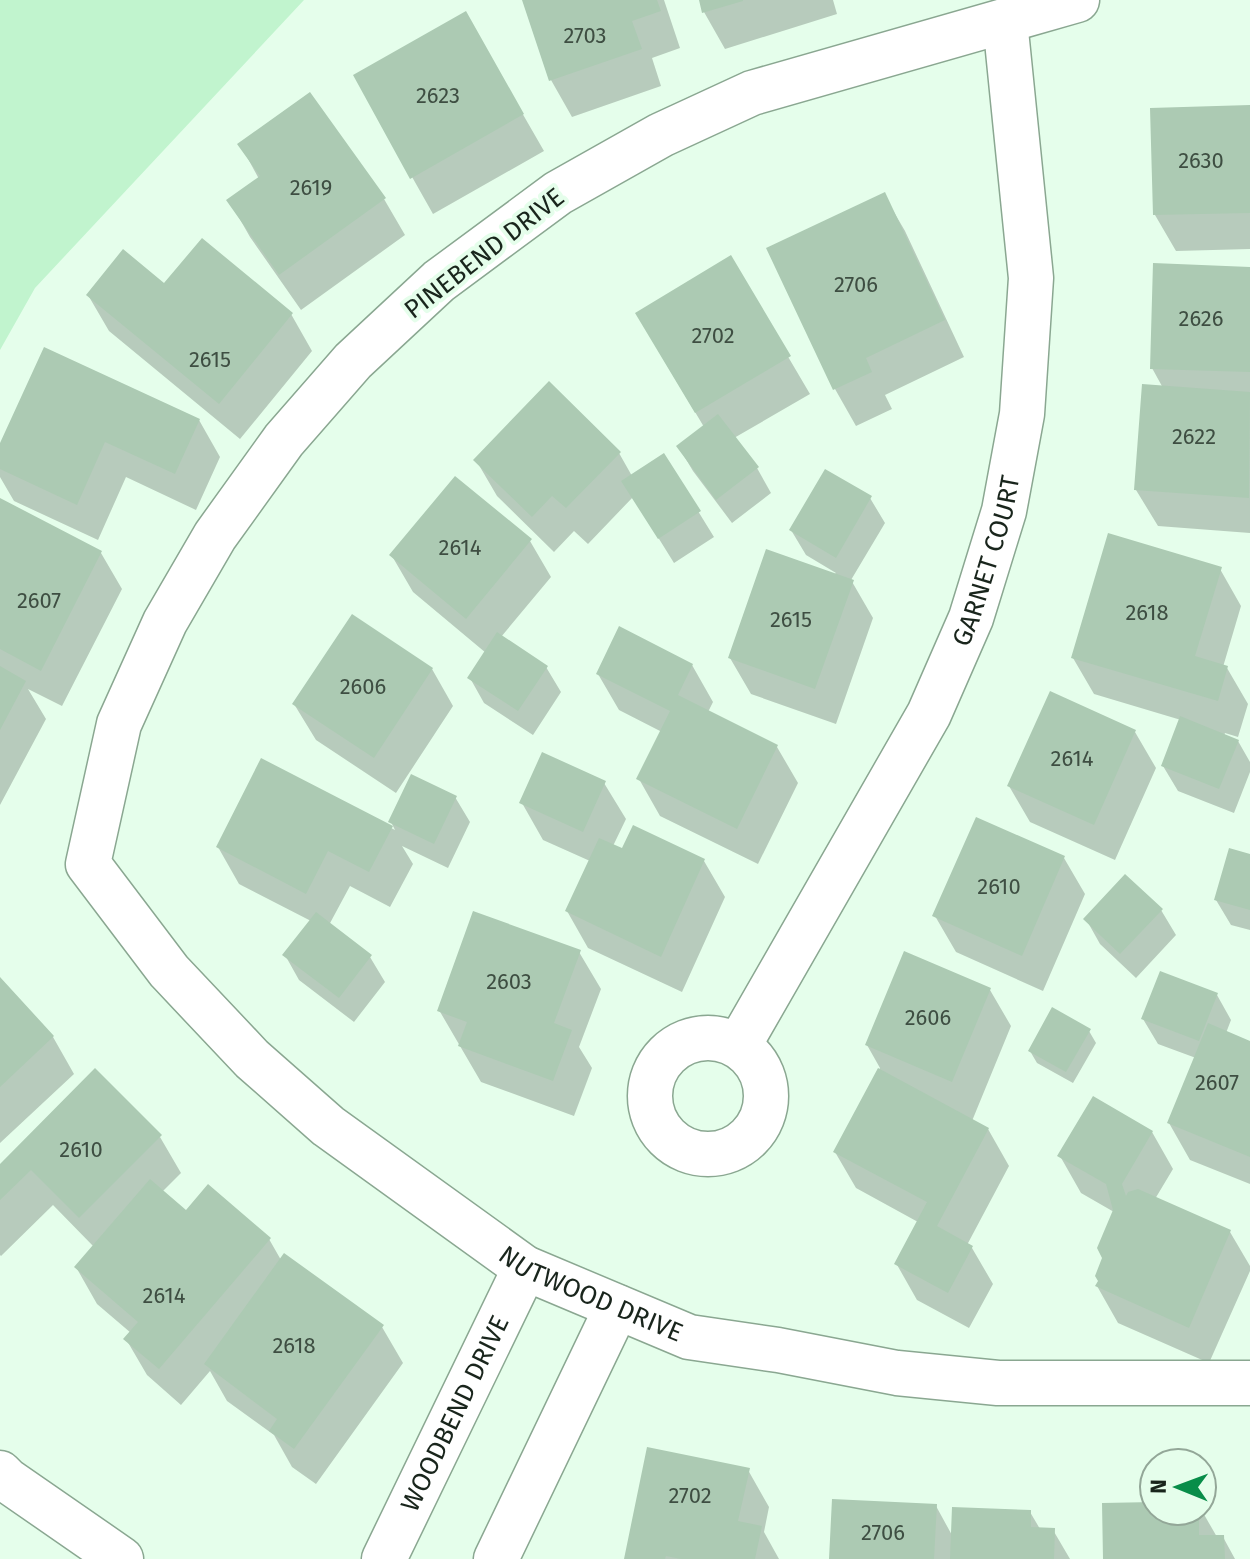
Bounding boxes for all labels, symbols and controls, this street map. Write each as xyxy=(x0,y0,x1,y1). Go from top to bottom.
house number: 2703 xyxy=(563,22,607,49)
house number: 2623 xyxy=(416,82,460,109)
house number: 2630 xyxy=(1178,147,1224,174)
house number: 2619 xyxy=(290,174,332,201)
street label: PINEBEND DRIVE xyxy=(398,181,570,325)
house number: 2706 xyxy=(834,271,878,298)
house number: 2626 xyxy=(1179,305,1223,332)
house number: 2702 xyxy=(691,322,735,349)
house number: 2615 xyxy=(189,346,231,373)
house number: 2622 xyxy=(1172,423,1216,450)
street label: GARNET COURT xyxy=(946,472,1026,651)
house number: 2614 xyxy=(439,534,482,561)
house number: 2607 xyxy=(17,587,61,614)
house number: 2618 xyxy=(1125,599,1169,626)
house number: 2615 xyxy=(770,606,812,633)
house number: 2606 xyxy=(340,673,386,700)
house number: 2614 xyxy=(1051,745,1094,772)
house number: 2610 xyxy=(977,873,1021,900)
house number: 2603 xyxy=(486,968,532,995)
house number: 2606 xyxy=(905,1004,951,1031)
house number: 2607 xyxy=(1195,1069,1239,1096)
house number: 2610 xyxy=(59,1136,103,1163)
street label: NUTWOOD DRIVE xyxy=(493,1239,687,1349)
house number: 2614 xyxy=(143,1282,186,1309)
street label: WOODBEND DRIVE xyxy=(395,1310,516,1516)
house number: 2618 xyxy=(272,1332,316,1359)
north arrow xyxy=(1138,1447,1218,1527)
text: N xyxy=(1145,1479,1172,1494)
house number: 2702 xyxy=(668,1482,712,1509)
house number: 2706 xyxy=(861,1519,905,1546)

